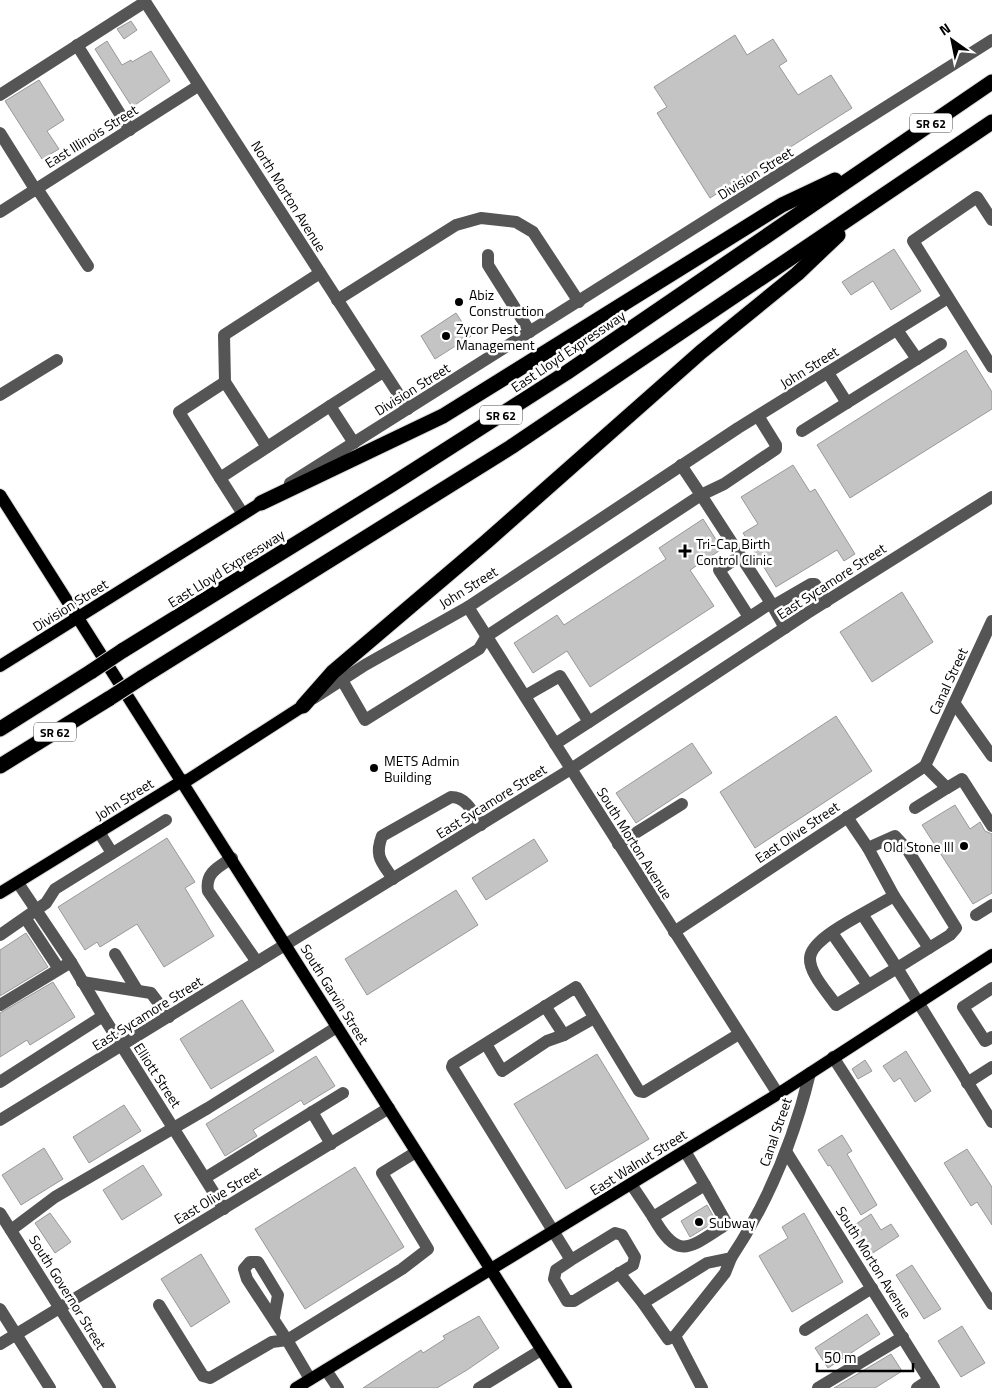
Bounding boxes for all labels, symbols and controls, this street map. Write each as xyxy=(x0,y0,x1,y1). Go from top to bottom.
north arrow xyxy=(927,15,977,65)
text: N xyxy=(935,17,954,40)
street label: East Illinois Street xyxy=(41,99,142,173)
road number: SR 62 xyxy=(910,114,952,132)
street label: North Morton Avenue xyxy=(246,136,332,256)
street label: Division Street xyxy=(713,141,797,205)
place label: Abiz Construction xyxy=(469,284,544,321)
marker: Abiz Construction xyxy=(453,296,465,308)
street label: East Lloyd Expressway xyxy=(507,305,630,397)
place label: Zycor Pest Management xyxy=(456,318,535,355)
marker: Zycor Pest Management xyxy=(440,330,452,342)
street label: John Street xyxy=(776,341,842,393)
street label: Division Street xyxy=(370,357,454,421)
road number: SR 62 xyxy=(480,406,522,424)
street label: East Lloyd Expressway xyxy=(164,523,289,612)
place label: Tri-Cap Birth Control Clinic xyxy=(696,533,772,570)
street label: East Sycamore Street xyxy=(772,538,890,624)
marker: Tri-Cap Birth Control Clinic xyxy=(678,544,692,558)
street label: John Street xyxy=(435,561,501,613)
street label: Division Street xyxy=(28,573,112,637)
street label: Canal Street xyxy=(923,644,973,718)
road number: SR 62 xyxy=(34,722,76,742)
place label: METS Admin Building xyxy=(384,750,460,787)
street label: East Sycamore Street xyxy=(432,759,550,843)
marker: METS Admin Building xyxy=(368,762,380,774)
street label: John Street xyxy=(91,773,157,825)
street label: South Morton Avenue xyxy=(592,783,678,903)
street label: East Olive Street xyxy=(751,796,843,868)
place label: Old Stone III xyxy=(883,836,954,857)
marker: Old Stone III xyxy=(958,840,970,852)
street label: South Garvin Street xyxy=(296,940,374,1048)
street label: East Sycamore Street xyxy=(88,971,206,1055)
street label: Elliott Street xyxy=(129,1038,187,1112)
street label: Canal Street xyxy=(753,1095,797,1169)
street label: East Walnut Street xyxy=(585,1124,691,1200)
street label: East Olive Street xyxy=(170,1161,264,1229)
street label: South Morton Avenue xyxy=(831,1202,917,1322)
place label: Subway xyxy=(709,1212,756,1233)
marker: Subway xyxy=(693,1216,705,1228)
street label: South Governor Street xyxy=(24,1231,112,1353)
scale bar xyxy=(817,1340,913,1372)
text: 50 m xyxy=(824,1346,857,1369)

